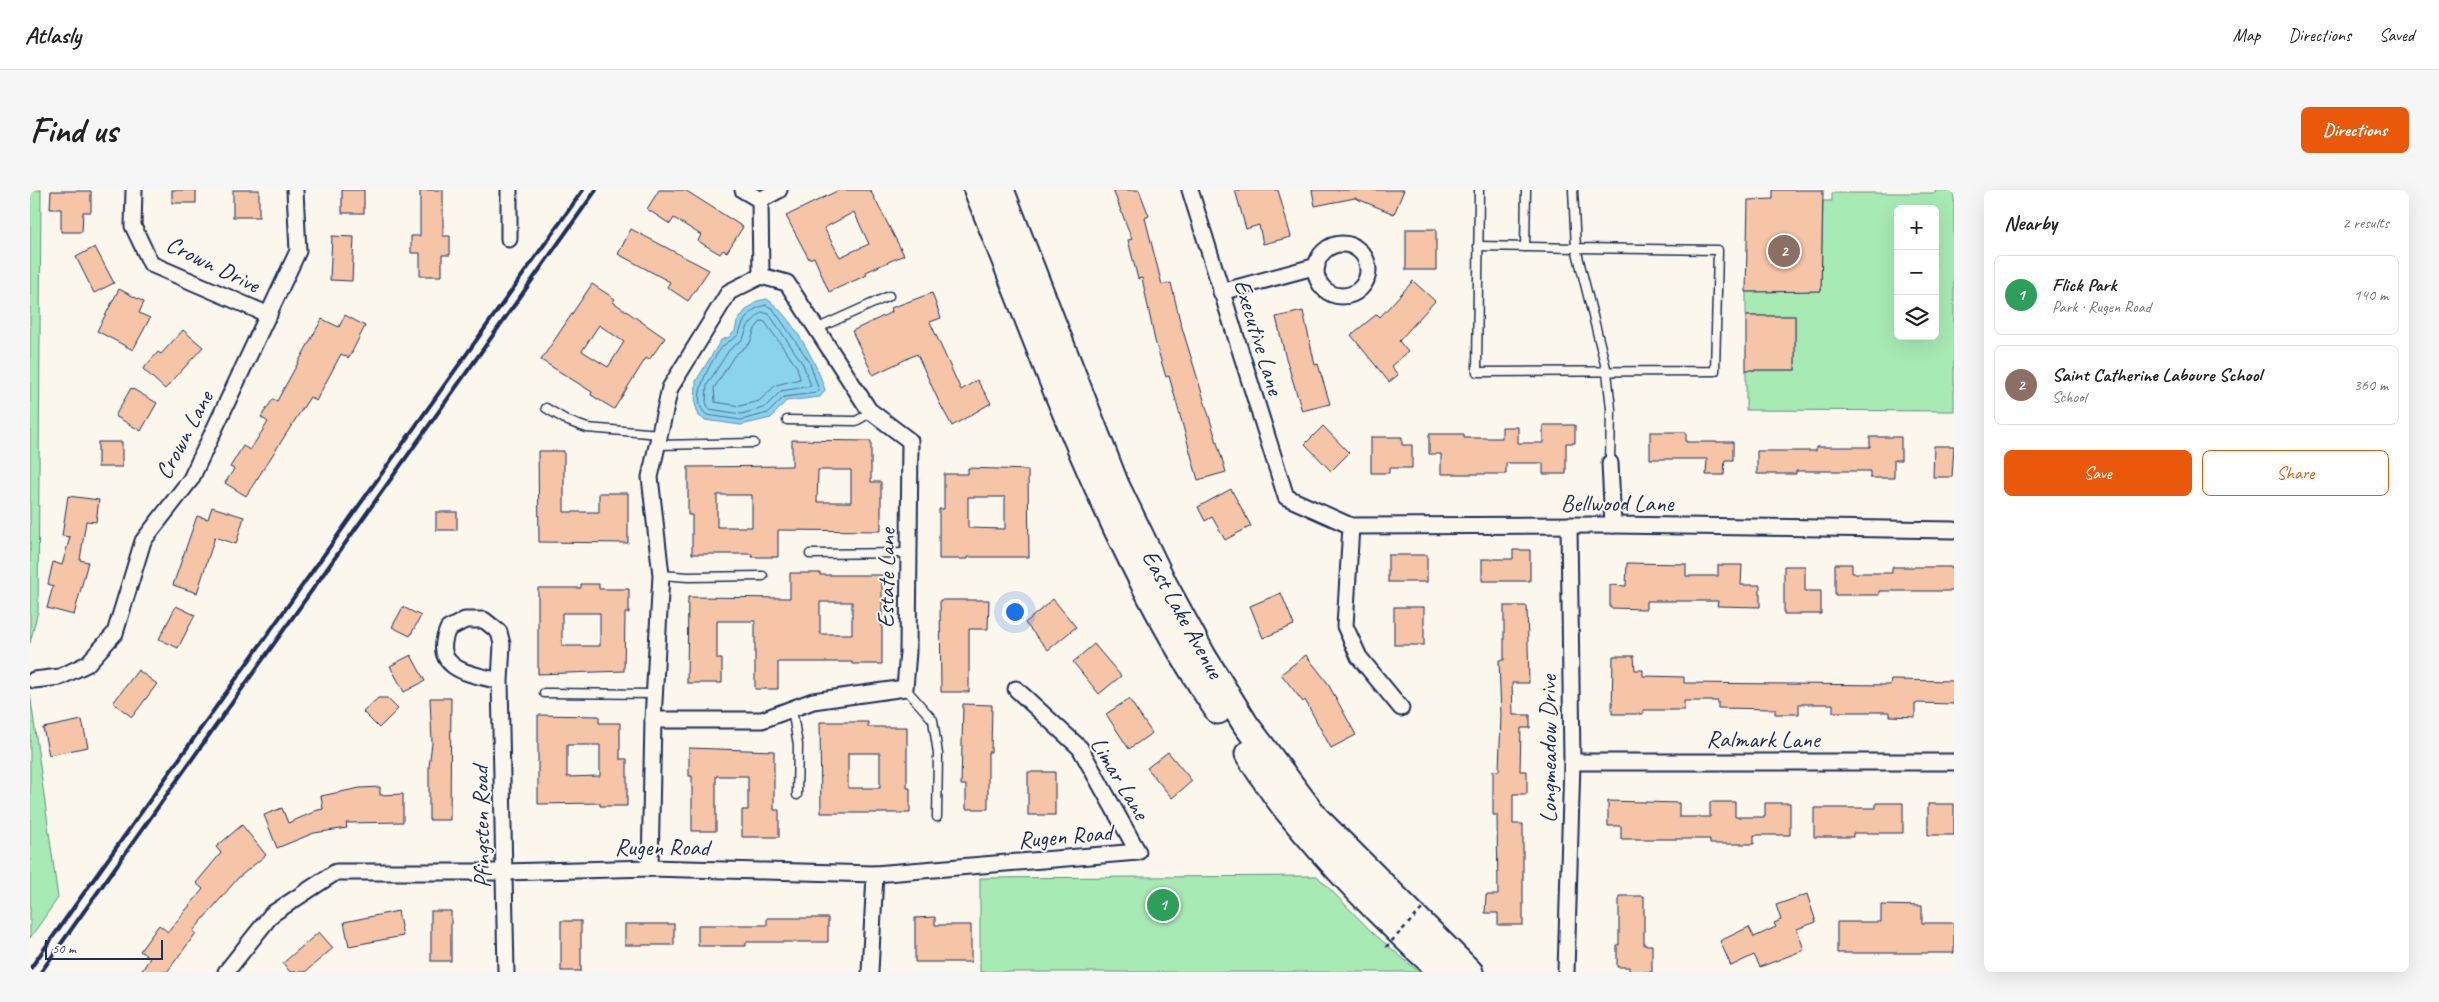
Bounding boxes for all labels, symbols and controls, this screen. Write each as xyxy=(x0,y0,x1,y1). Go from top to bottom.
text: Atlasly xyxy=(25,20,81,50)
text: Map xyxy=(2233,24,2260,46)
text: Directions xyxy=(2288,24,2351,46)
text: Saved xyxy=(2379,24,2414,46)
button: Directions xyxy=(2301,107,2409,153)
text: Find us xyxy=(30,108,117,153)
map controls xyxy=(1894,205,1939,340)
button: + xyxy=(1894,205,1939,250)
text: Nearby xyxy=(2004,210,2057,236)
text: 2 results xyxy=(2342,213,2389,233)
street label: Crown Drive xyxy=(161,229,267,300)
pin: 2 xyxy=(1768,232,1800,270)
button: − xyxy=(1894,250,1939,295)
text: Flick Park xyxy=(2052,273,2116,297)
street label: Executive Lane xyxy=(1227,276,1291,400)
text: 1 xyxy=(2017,285,2025,305)
text: 140 m xyxy=(2354,285,2388,305)
button: layers xyxy=(1894,295,1939,340)
text: Park · Rugen Road xyxy=(2052,297,2151,317)
text: Saint Catherine Laboure School xyxy=(2052,363,2262,387)
text: 2 xyxy=(2017,375,2025,395)
text: 360 m xyxy=(2354,375,2388,395)
street label: Crown Lane xyxy=(148,384,221,484)
text: School xyxy=(2052,387,2086,407)
button: Save xyxy=(2004,450,2192,496)
button: Share xyxy=(2202,450,2389,496)
street label: Bellwood Lane xyxy=(1561,488,1675,518)
street label: Estate Lane xyxy=(870,526,902,628)
street label: East Lake Avenue xyxy=(1135,544,1232,686)
your location xyxy=(1002,599,1028,625)
street label: Longmeadow Drive xyxy=(1533,673,1563,823)
street label: Ralmark Lane xyxy=(1706,724,1822,754)
street label: Limar Lane xyxy=(1084,731,1157,827)
street label: Pfingsten Road xyxy=(465,762,497,888)
street label: Rugen Road xyxy=(1017,817,1117,855)
street label: Rugen Road xyxy=(615,832,713,862)
pin: 1 xyxy=(1147,886,1179,924)
scale bar xyxy=(45,937,162,960)
text: 50 m xyxy=(52,940,76,957)

